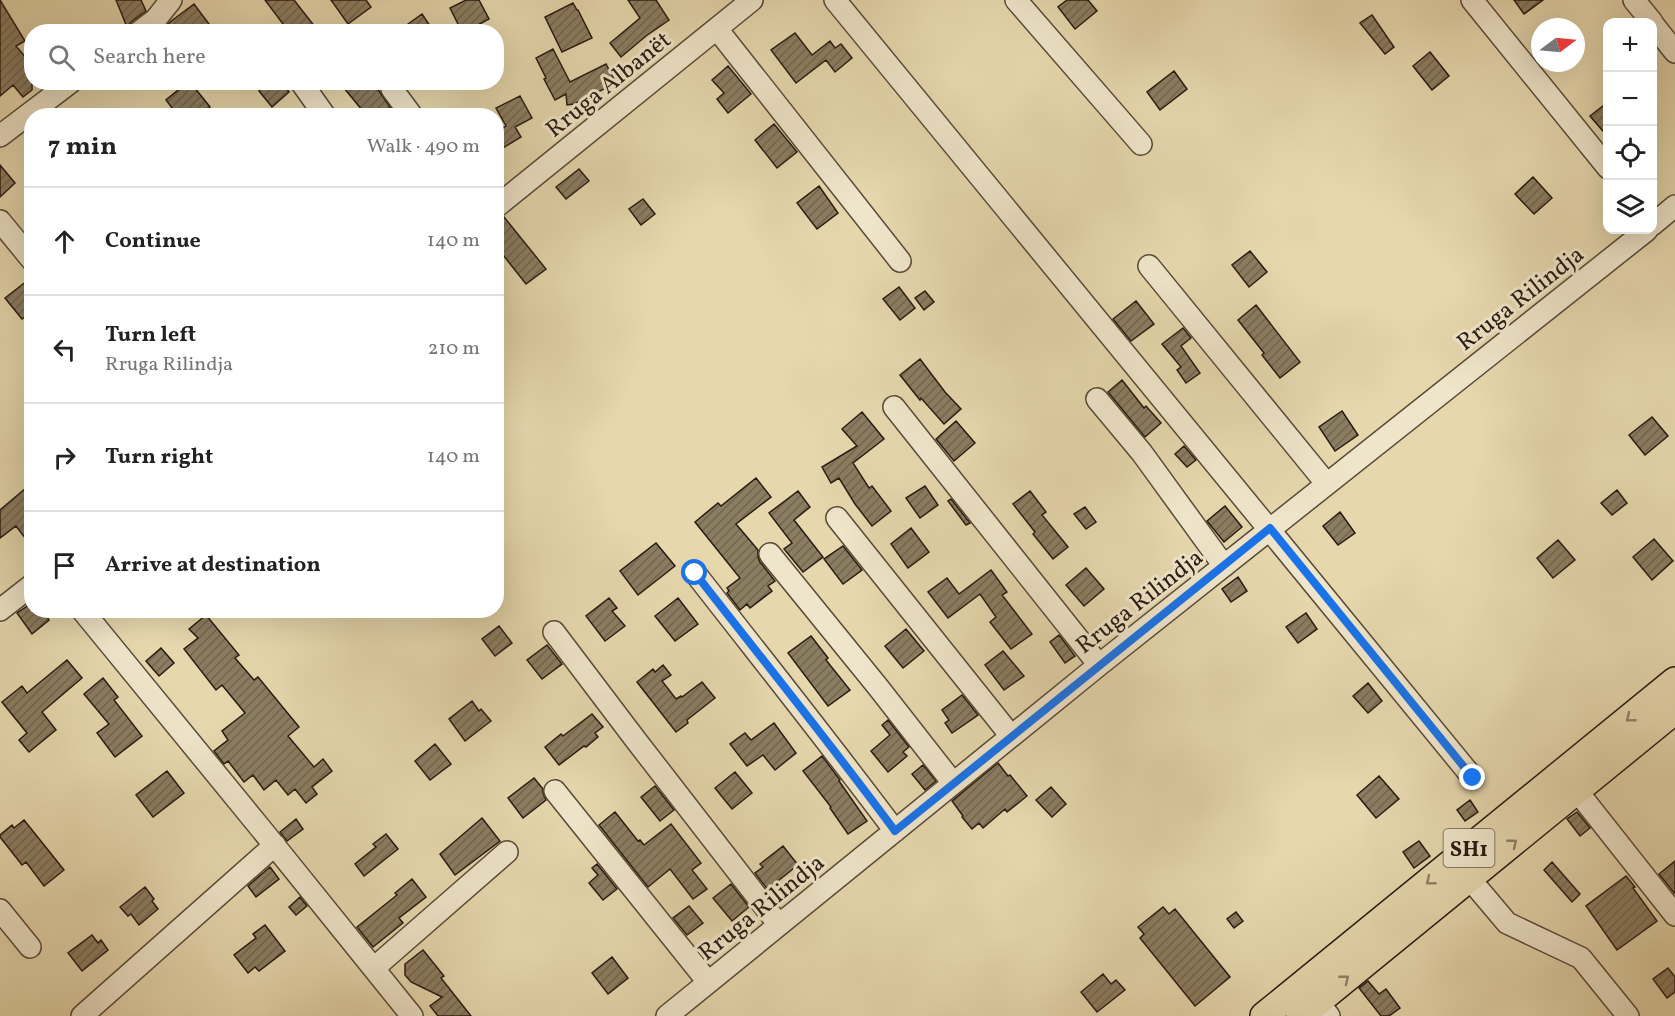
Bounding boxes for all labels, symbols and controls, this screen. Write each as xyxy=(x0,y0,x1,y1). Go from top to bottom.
north arrow xyxy=(1531,18,1585,72)
map controls xyxy=(1603,18,1657,234)
button: + xyxy=(1603,18,1657,72)
search box xyxy=(24,24,504,90)
street label: Rruga Albanët xyxy=(539,24,679,147)
icon: search xyxy=(45,41,78,74)
text: Search here xyxy=(93,42,206,73)
button: − xyxy=(1603,72,1657,126)
button: locate xyxy=(1603,126,1657,180)
text: 7 min xyxy=(48,129,117,165)
text: Walk · 490 m xyxy=(367,133,480,161)
button: layers xyxy=(1603,180,1657,234)
icon: ahead xyxy=(48,225,81,258)
text: Continue xyxy=(105,226,201,257)
text: 140 m xyxy=(427,227,480,255)
street label: Rruga Rilindja xyxy=(1450,239,1592,360)
text: Turn left xyxy=(105,320,196,351)
icon: left xyxy=(48,333,81,366)
text: 210 m xyxy=(428,335,480,363)
text: Rruga Rilindja xyxy=(105,351,233,379)
icon: right xyxy=(48,441,81,474)
text: Turn right xyxy=(105,442,213,473)
text: 140 m xyxy=(427,443,480,471)
street label: Rruga Rilindja xyxy=(1069,542,1211,663)
icon: arrive xyxy=(48,549,81,582)
text: Arrive at destination xyxy=(105,550,321,581)
route start xyxy=(681,559,707,585)
one-way arrow xyxy=(1625,710,1636,721)
route end xyxy=(1459,764,1485,790)
road number: SH1 xyxy=(1444,829,1494,867)
one-way arrow xyxy=(1506,839,1517,850)
street label: Rruga Rilindja xyxy=(692,847,833,970)
one-way arrow xyxy=(1425,873,1436,884)
one-way arrow xyxy=(1338,975,1349,986)

